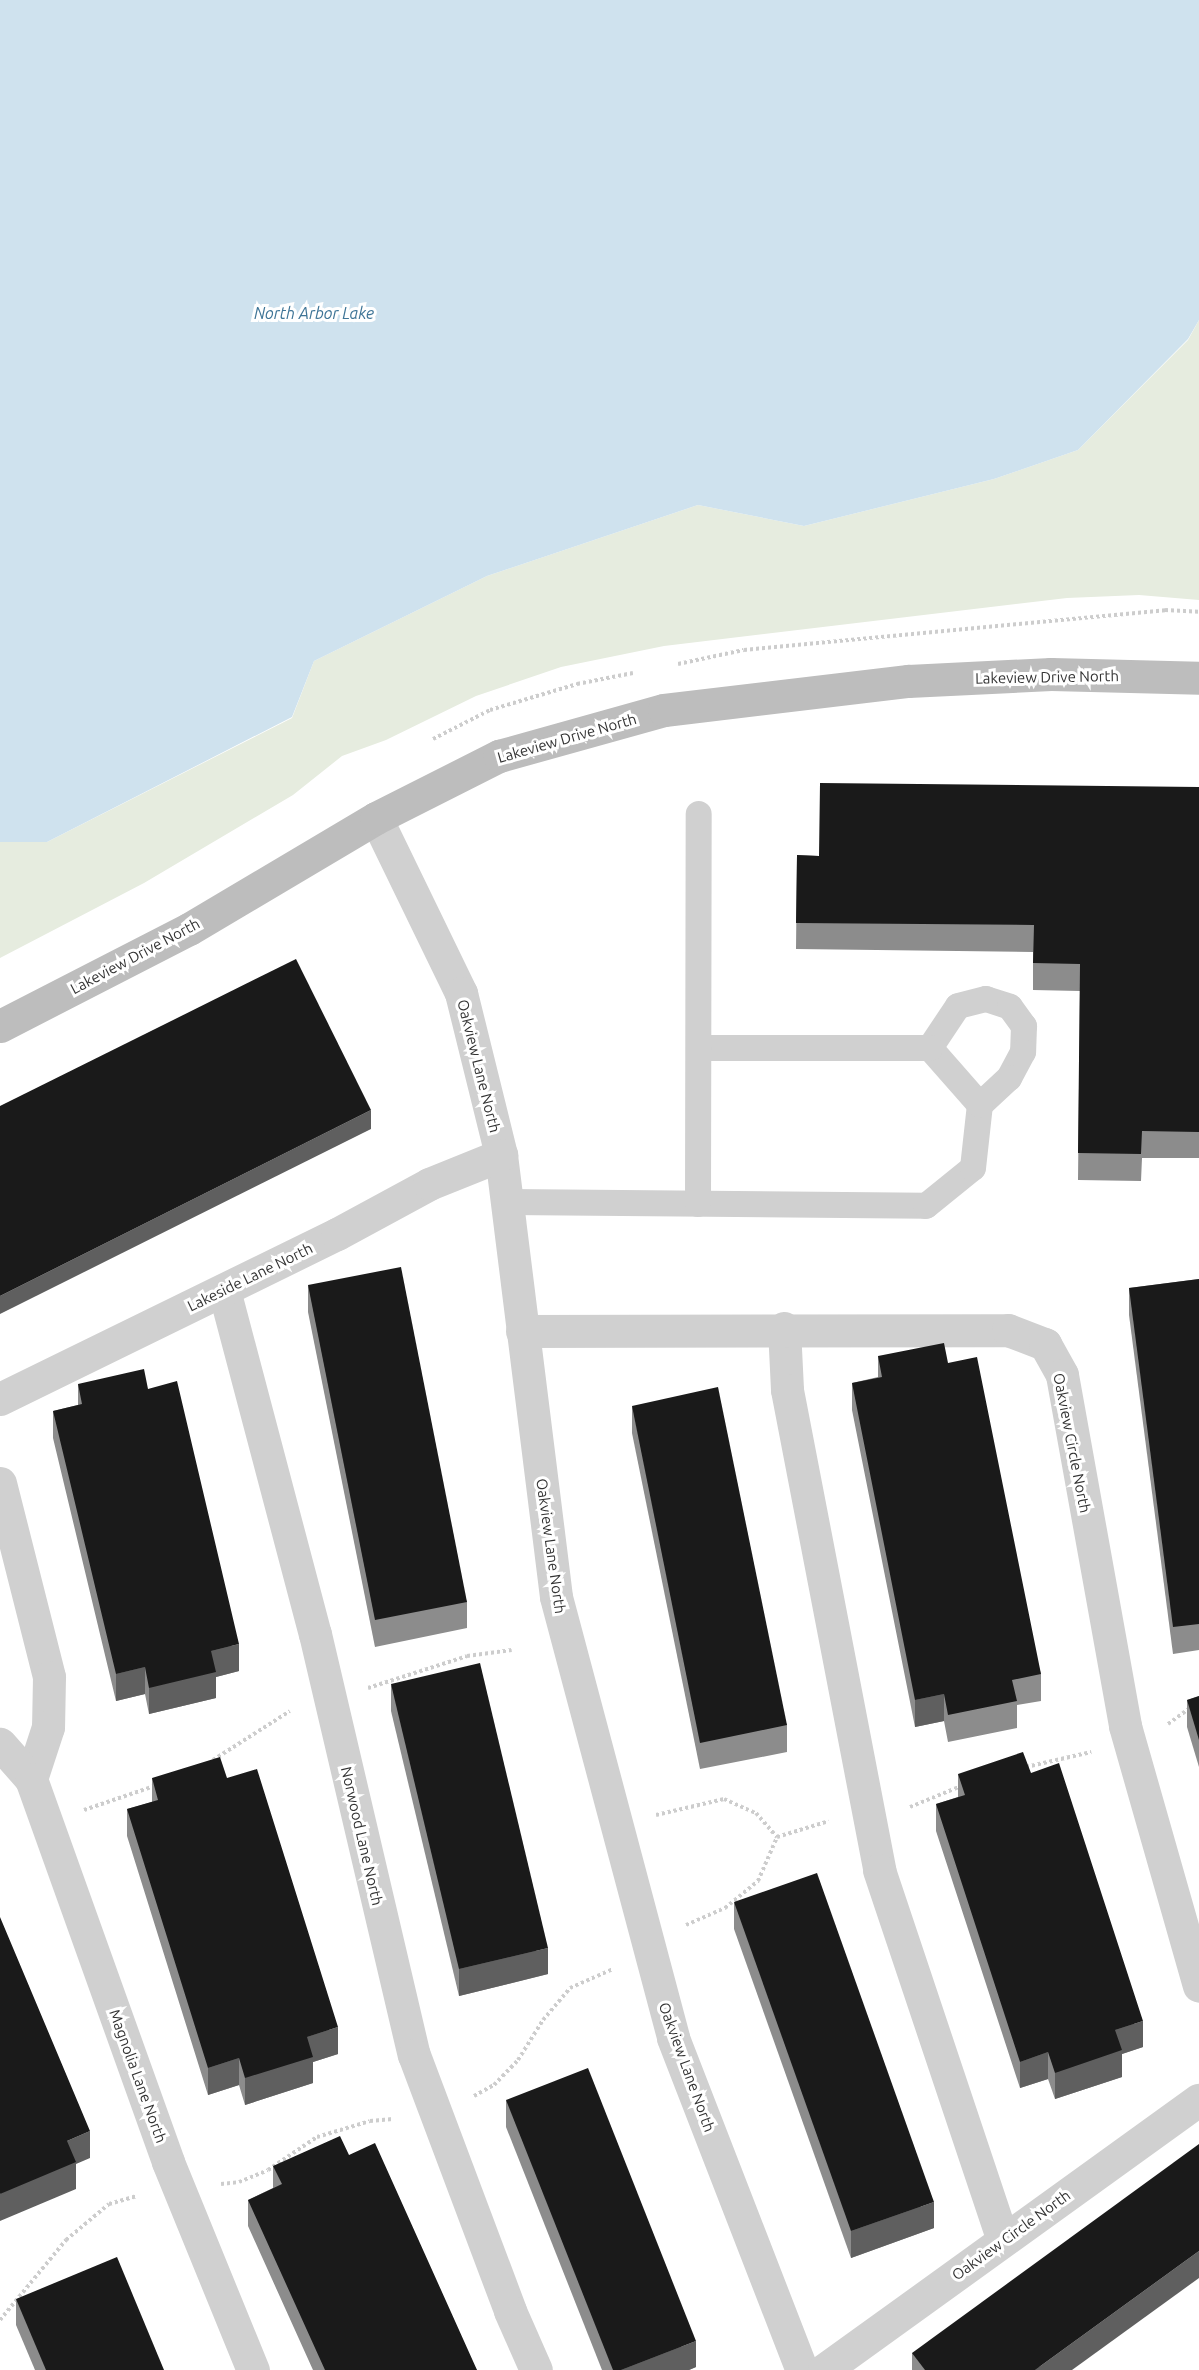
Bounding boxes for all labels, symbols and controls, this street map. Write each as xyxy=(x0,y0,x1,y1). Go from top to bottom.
water label: North Arbor Lake xyxy=(254,303,374,323)
street label: Lakeview Drive North xyxy=(975,667,1119,687)
street label: Lakeview Drive North xyxy=(495,710,639,766)
street label: Lakeview Drive North xyxy=(67,914,203,998)
street label: Oakview Lane North xyxy=(454,998,504,1134)
street label: Lakeside Lane North xyxy=(185,1239,315,1315)
street label: Oakview Circle North xyxy=(1050,1372,1094,1514)
street label: Oakview Lane North xyxy=(533,1477,569,1615)
street label: Norwood Lane North xyxy=(337,1765,387,1907)
street label: Oakview Lane North xyxy=(655,2000,719,2134)
street label: Magnolia Lane North xyxy=(105,2007,171,2145)
street label: Oakview Circle North xyxy=(948,2186,1074,2284)

